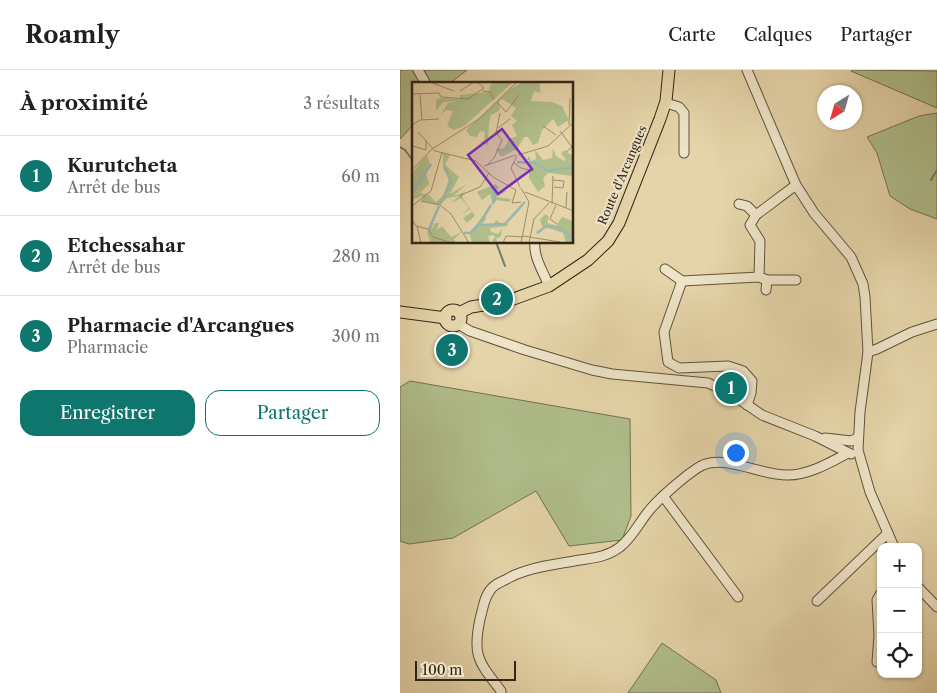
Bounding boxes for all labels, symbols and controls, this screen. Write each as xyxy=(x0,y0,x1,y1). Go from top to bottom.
text: Roamly xyxy=(25,20,119,49)
text: Carte xyxy=(668,24,716,46)
text: Calques xyxy=(744,24,812,46)
text: Partager xyxy=(840,24,912,46)
inset map xyxy=(412,82,574,244)
north arrow xyxy=(817,85,862,130)
text: À proximité xyxy=(20,90,148,115)
text: 3 résultats xyxy=(303,93,380,113)
street label: Route d'Arcangues xyxy=(594,123,650,227)
text: Kurutcheta xyxy=(67,154,178,177)
text: 1 xyxy=(32,166,40,186)
text: 60 m xyxy=(341,166,380,186)
text: Arrêt de bus xyxy=(67,177,160,197)
text: Etchessahar xyxy=(67,234,185,257)
text: 2 xyxy=(31,246,41,266)
text: 280 m xyxy=(332,246,380,266)
text: Arrêt de bus xyxy=(67,257,160,277)
pin: 2 xyxy=(481,280,513,318)
text: Pharmacie d'Arcangues xyxy=(67,314,294,337)
text: 3 xyxy=(31,326,41,346)
text: 300 m xyxy=(332,326,380,346)
pin: 3 xyxy=(436,331,468,369)
text: Pharmacie xyxy=(67,337,148,357)
pin: 1 xyxy=(715,369,747,407)
button: Enregistrer xyxy=(20,390,195,436)
button: Partager xyxy=(205,390,380,436)
your location xyxy=(723,440,749,466)
map controls xyxy=(877,543,922,678)
button: + xyxy=(877,543,922,588)
button: − xyxy=(877,588,922,633)
button: locate xyxy=(877,633,922,678)
scale bar xyxy=(415,658,516,681)
text: 100 m xyxy=(422,661,462,679)

